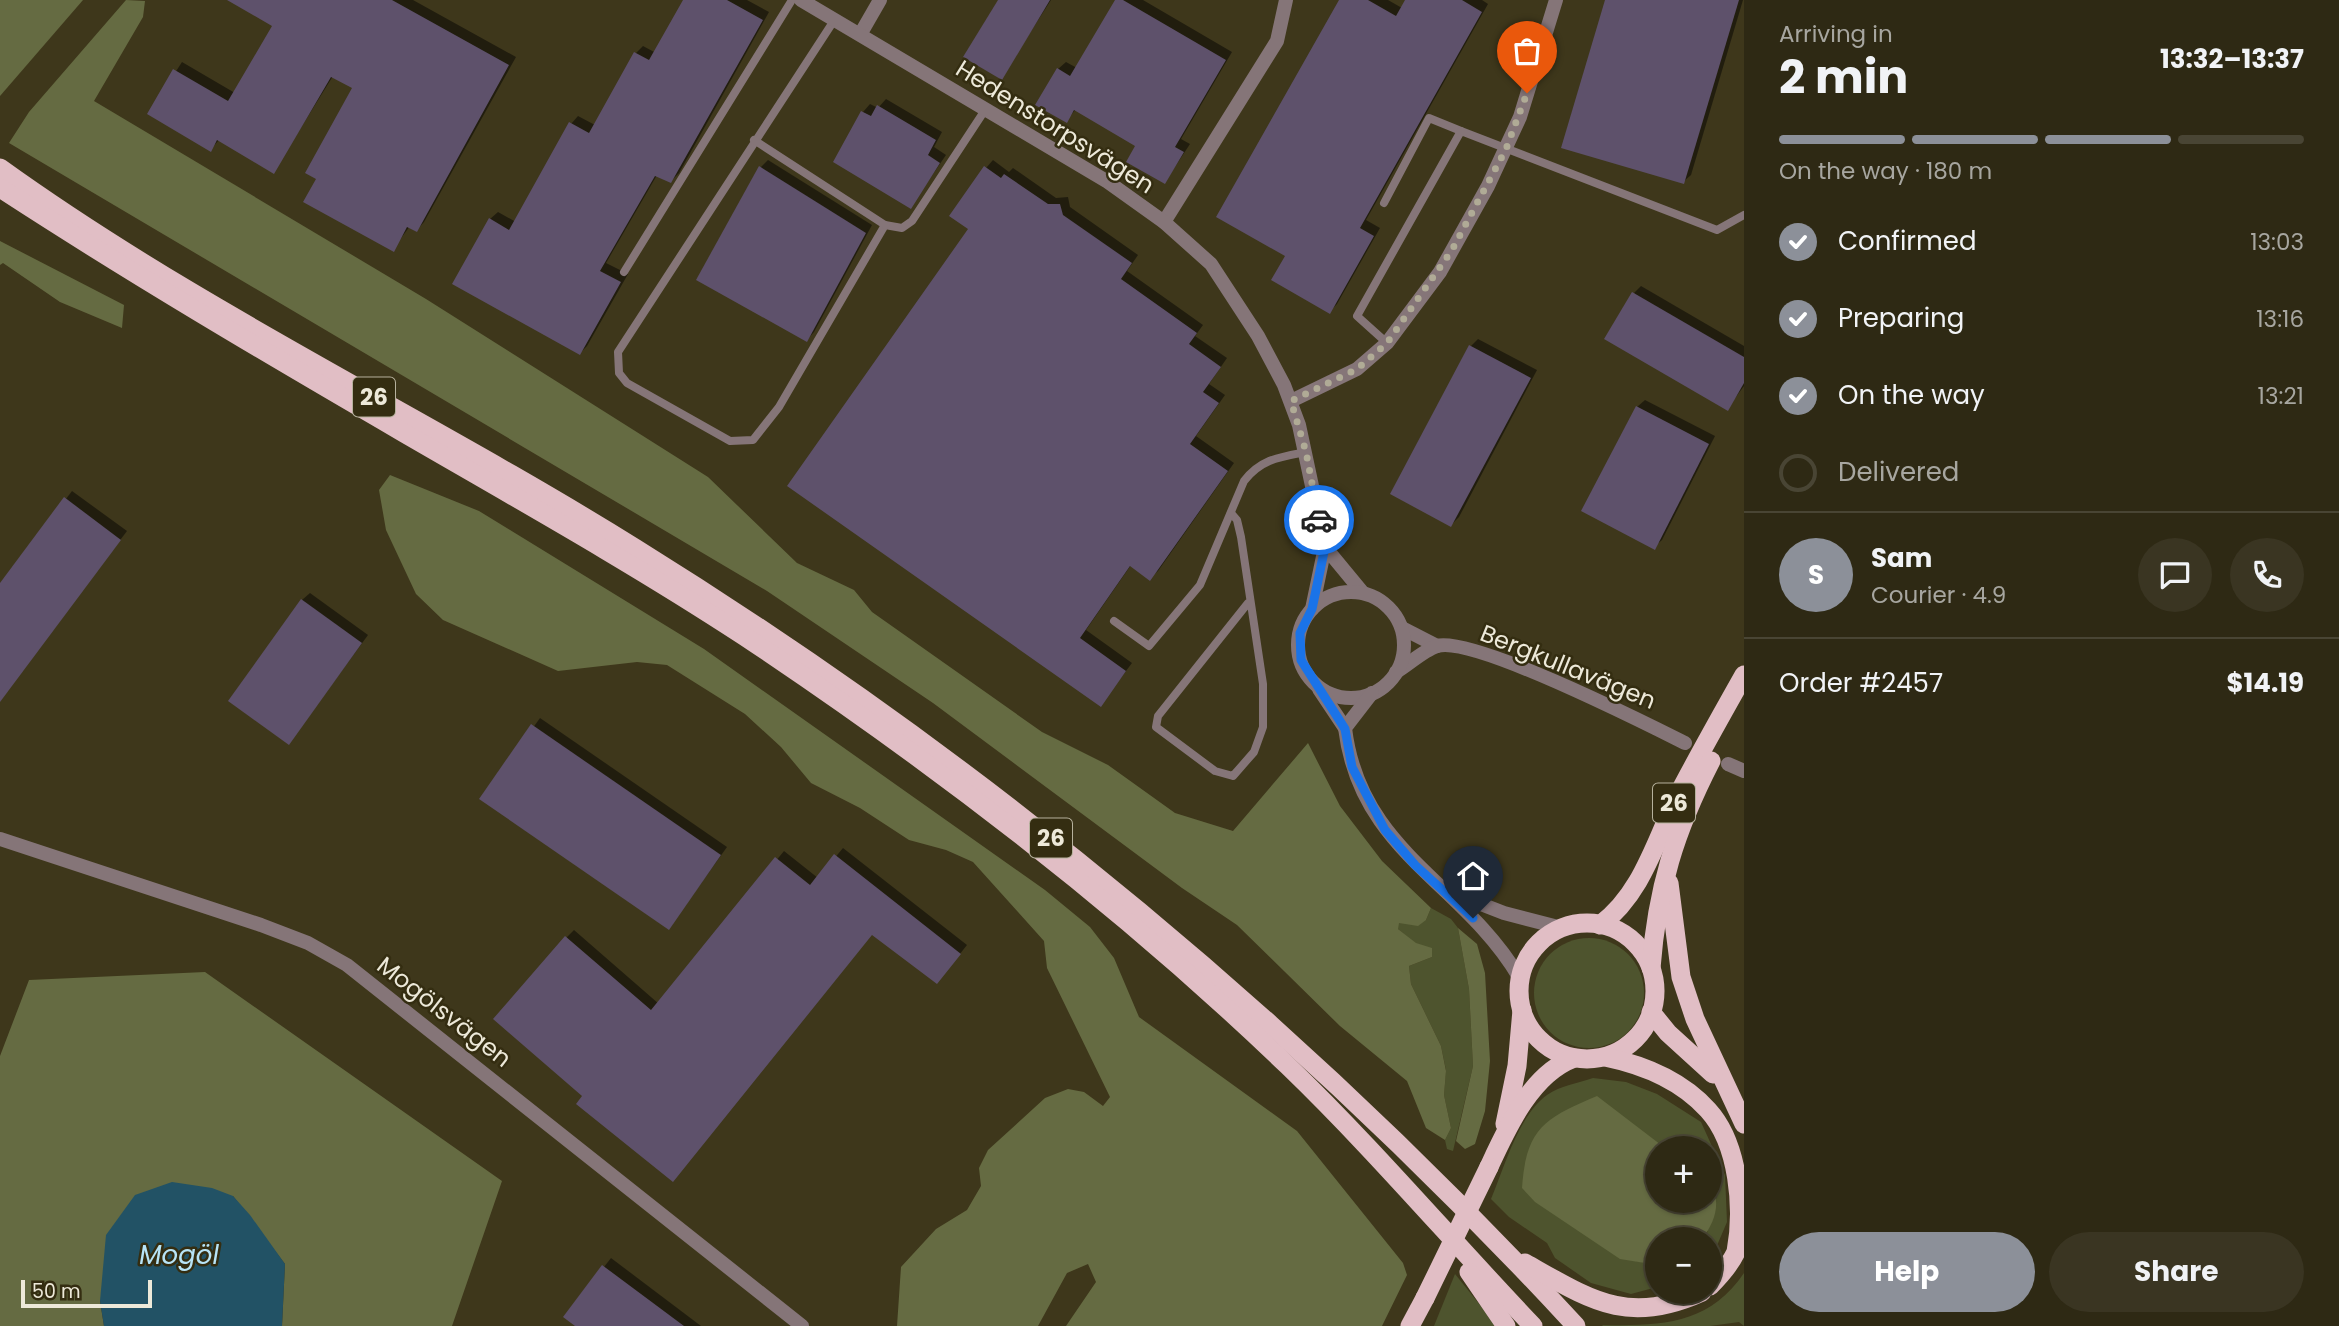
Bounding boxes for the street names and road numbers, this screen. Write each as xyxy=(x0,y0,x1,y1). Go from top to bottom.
street label: Hedenstorpsvägen xyxy=(950,52,1161,201)
road number: 26 xyxy=(353,378,395,416)
street label: Bergkullavägen xyxy=(1475,616,1661,717)
road number: 26 xyxy=(1653,783,1695,822)
road number: 26 xyxy=(1030,818,1072,858)
street label: Mogölsvägen xyxy=(370,949,518,1075)

